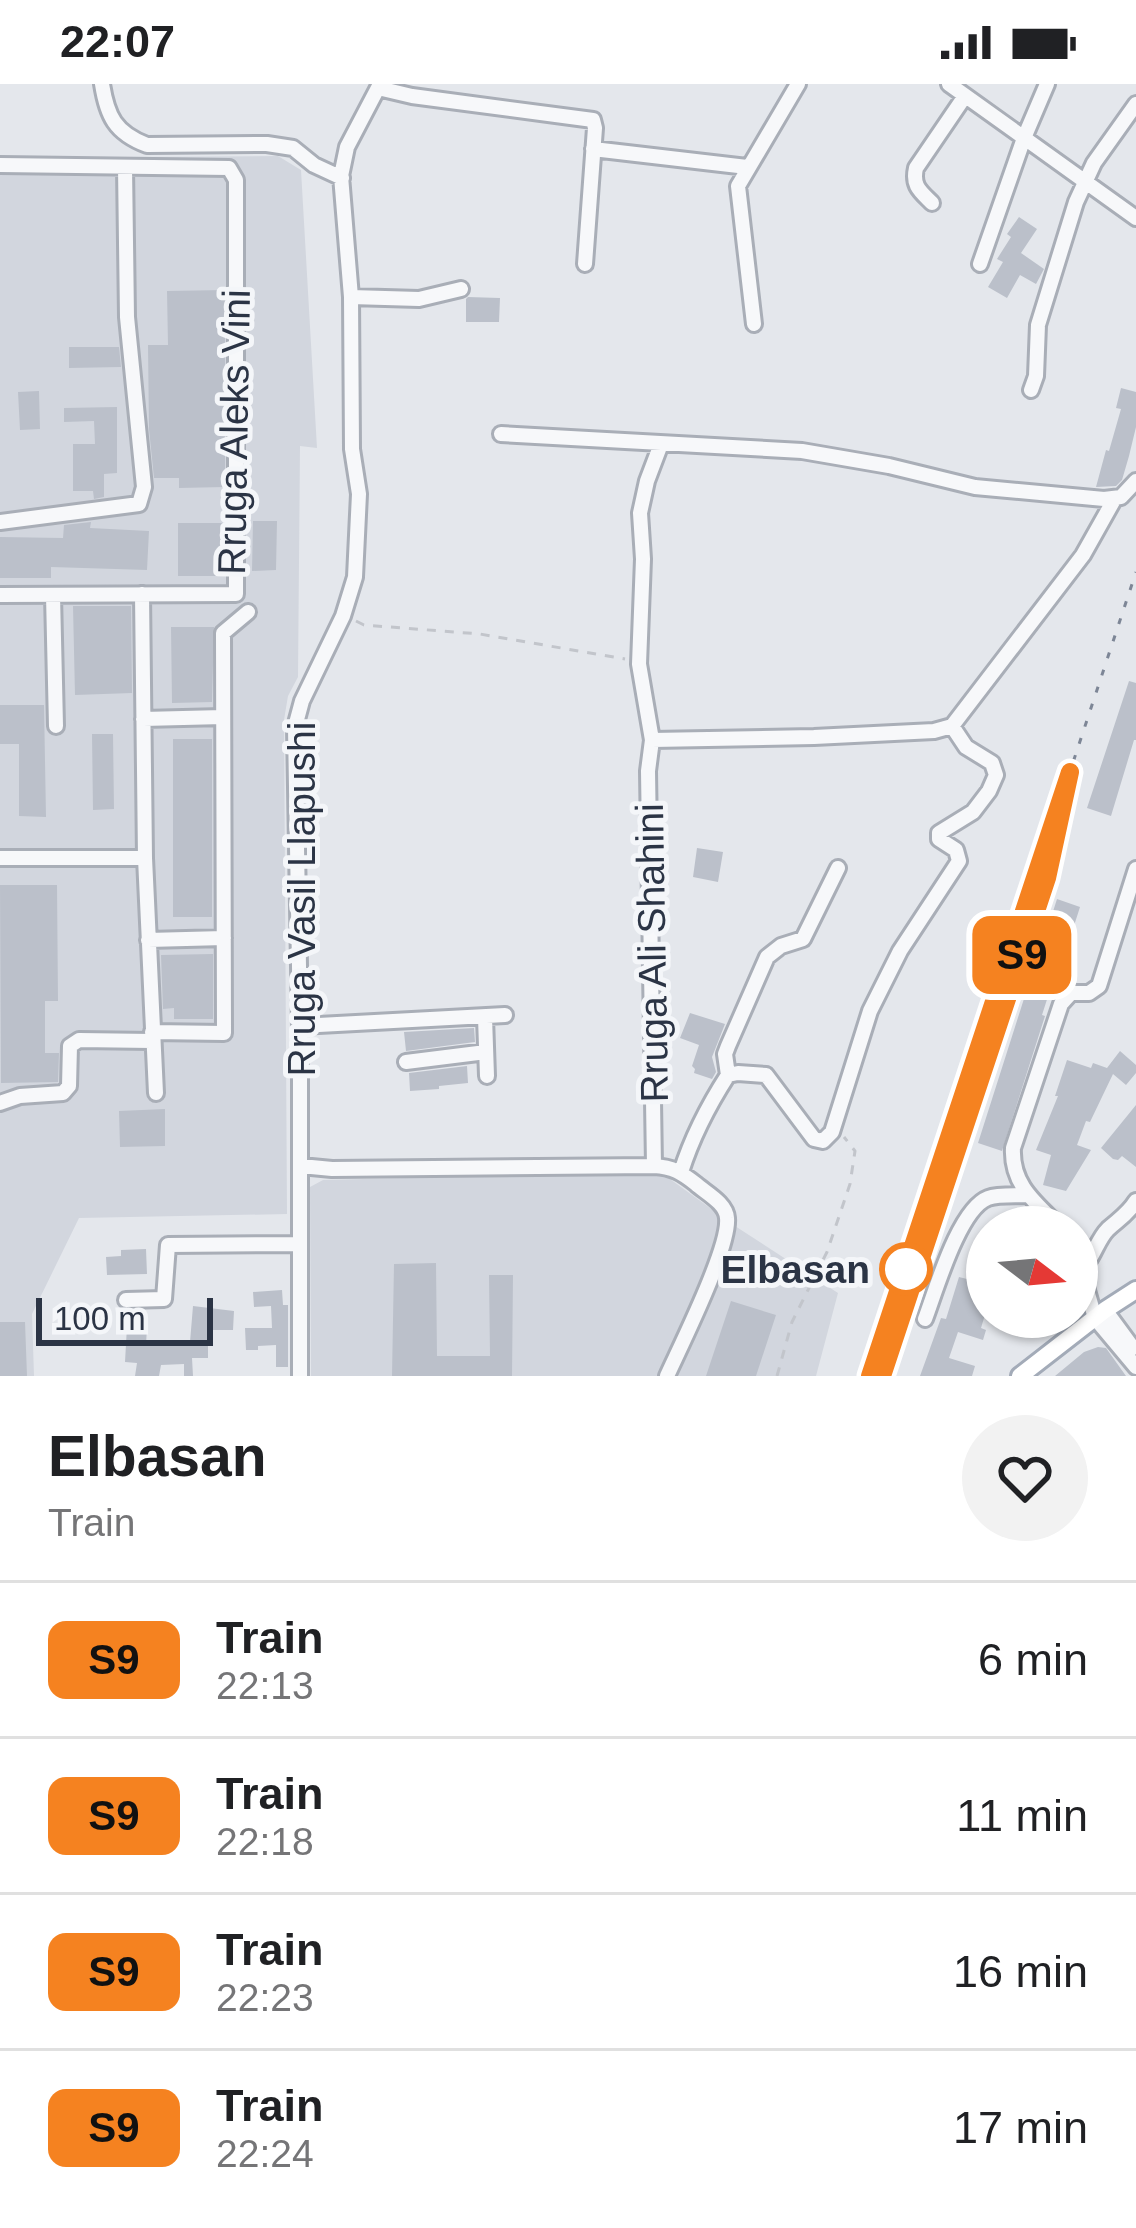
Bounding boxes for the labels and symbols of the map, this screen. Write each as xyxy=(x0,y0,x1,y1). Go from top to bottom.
street label: Rruga Aleks Vini xyxy=(210,289,258,575)
street label: Rruga Vasil Llapushi xyxy=(280,722,323,1076)
street label: Rruga Ali Shahini xyxy=(628,803,676,1103)
line badge: S9 xyxy=(968,916,1076,994)
north arrow xyxy=(966,1206,1098,1338)
marker: Elbasan xyxy=(881,1244,931,1294)
place label: Elbasan xyxy=(720,1248,870,1291)
scale bar xyxy=(36,1292,213,1345)

